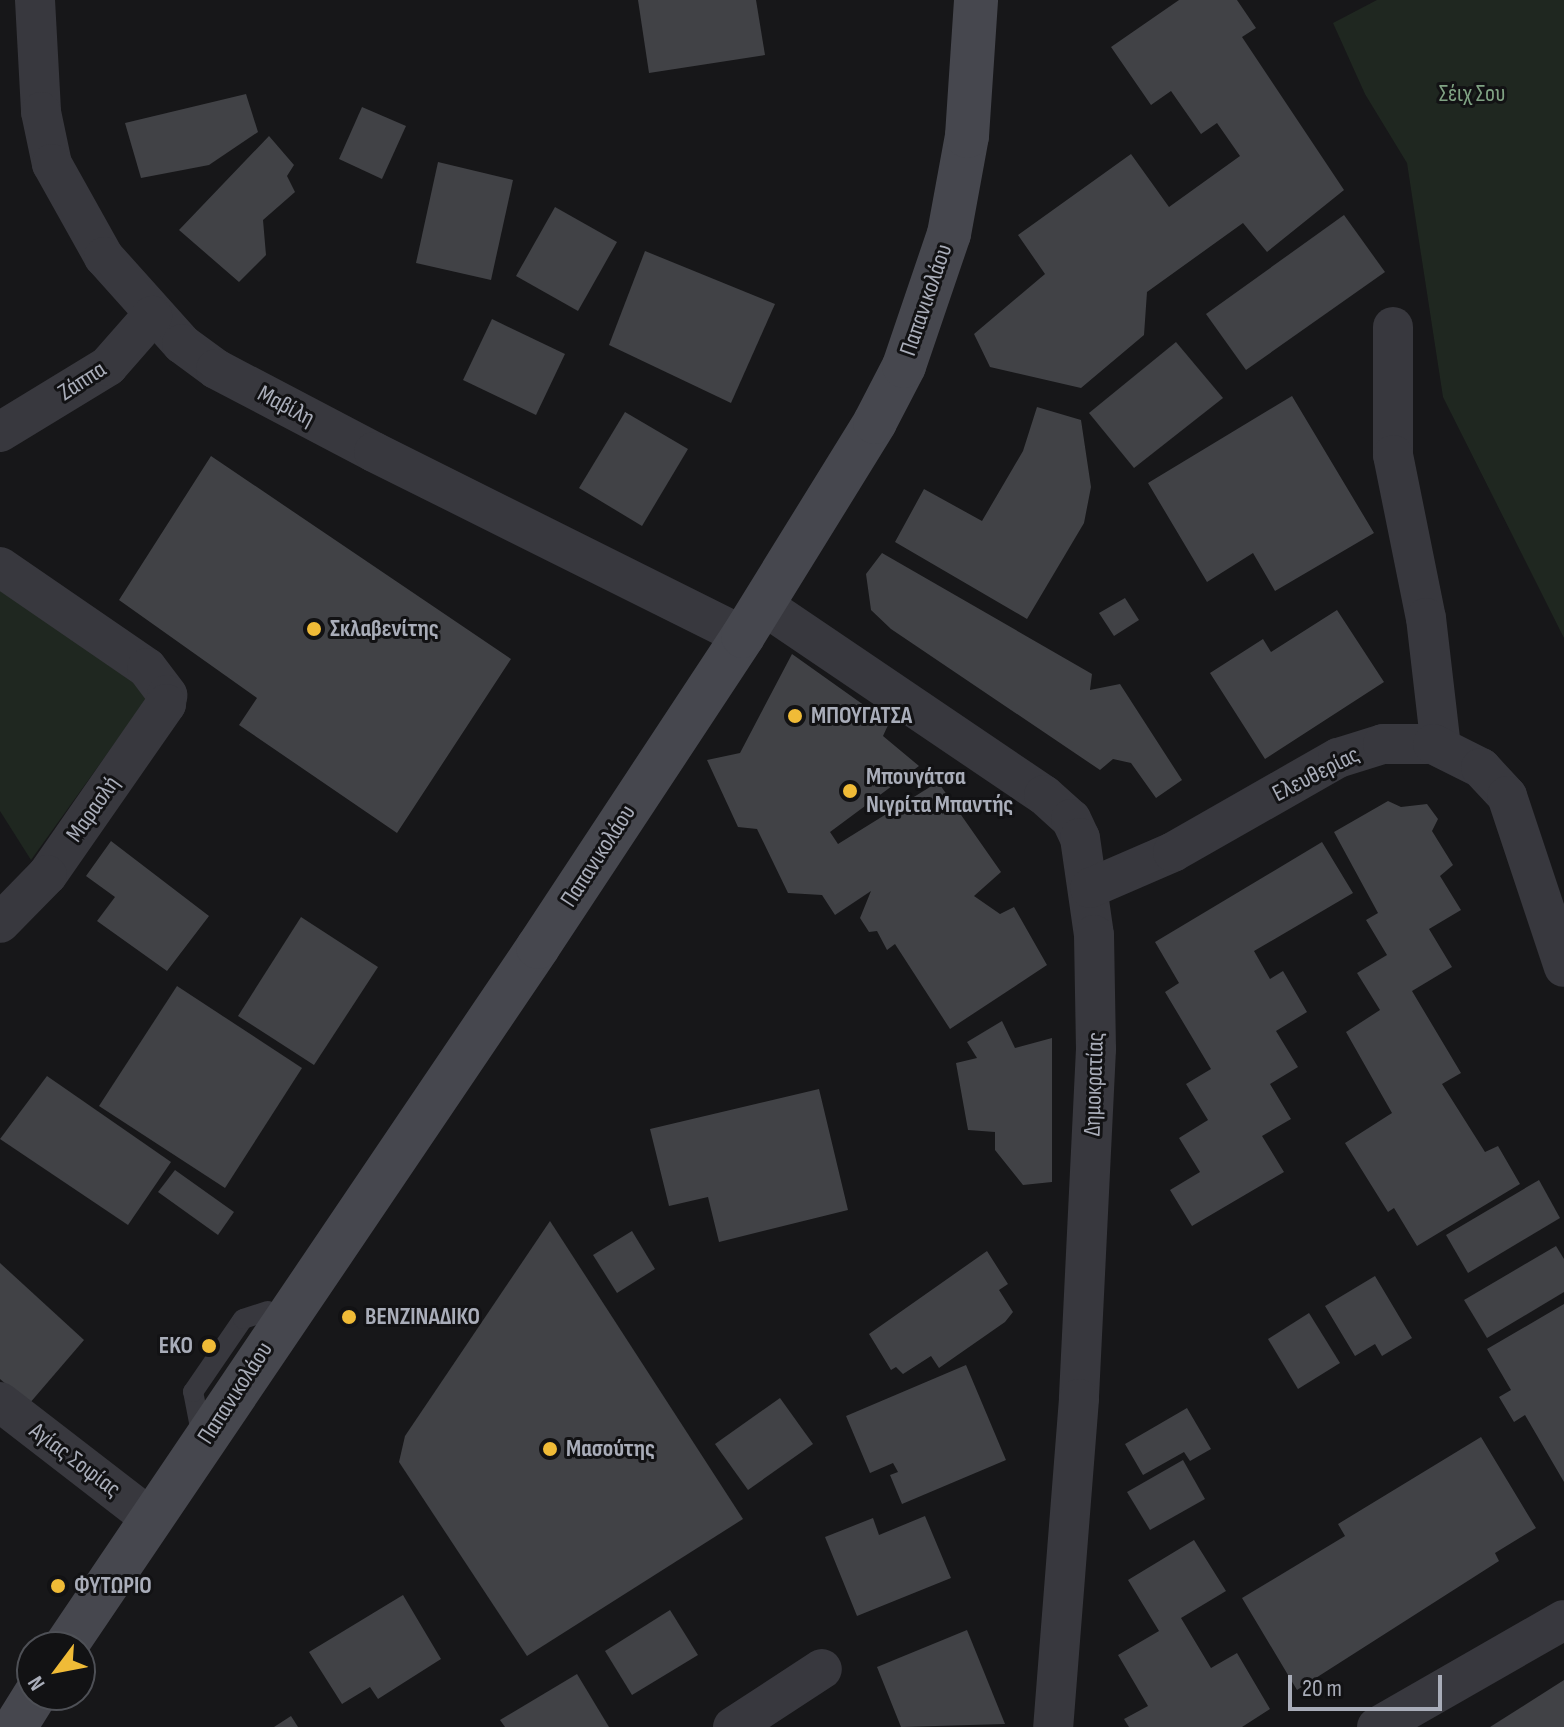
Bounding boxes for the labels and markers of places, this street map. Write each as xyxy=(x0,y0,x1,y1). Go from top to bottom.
place label: Σκλαβενίτης xyxy=(330,615,439,643)
marker: Σκλαβενίτης xyxy=(305,620,323,638)
place label: ΜΠΟΥΓΑΤΣΑ xyxy=(811,702,912,730)
marker: ΜΠΟΥΓΑΤΣΑ xyxy=(786,707,804,725)
place label: Μπουγάτσα Νιγρίτα Μπαντής xyxy=(866,763,1013,819)
marker: Μπουγάτσα Νιγρίτα Μπαντής xyxy=(841,782,859,800)
place label: ΒΕΝΖΙΝΑΔΙΚΟ xyxy=(365,1303,480,1331)
marker: ΒΕΝΖΙΝΑΔΙΚΟ xyxy=(340,1308,358,1326)
place label: EKO xyxy=(159,1332,193,1360)
marker: EKO xyxy=(200,1337,218,1355)
place label: Μασούτης xyxy=(566,1435,655,1463)
marker: Μασούτης xyxy=(541,1440,559,1458)
place label: ΦΥΤΩΡΙΟ xyxy=(74,1572,152,1600)
marker: ΦΥΤΩΡΙΟ xyxy=(49,1577,67,1595)

